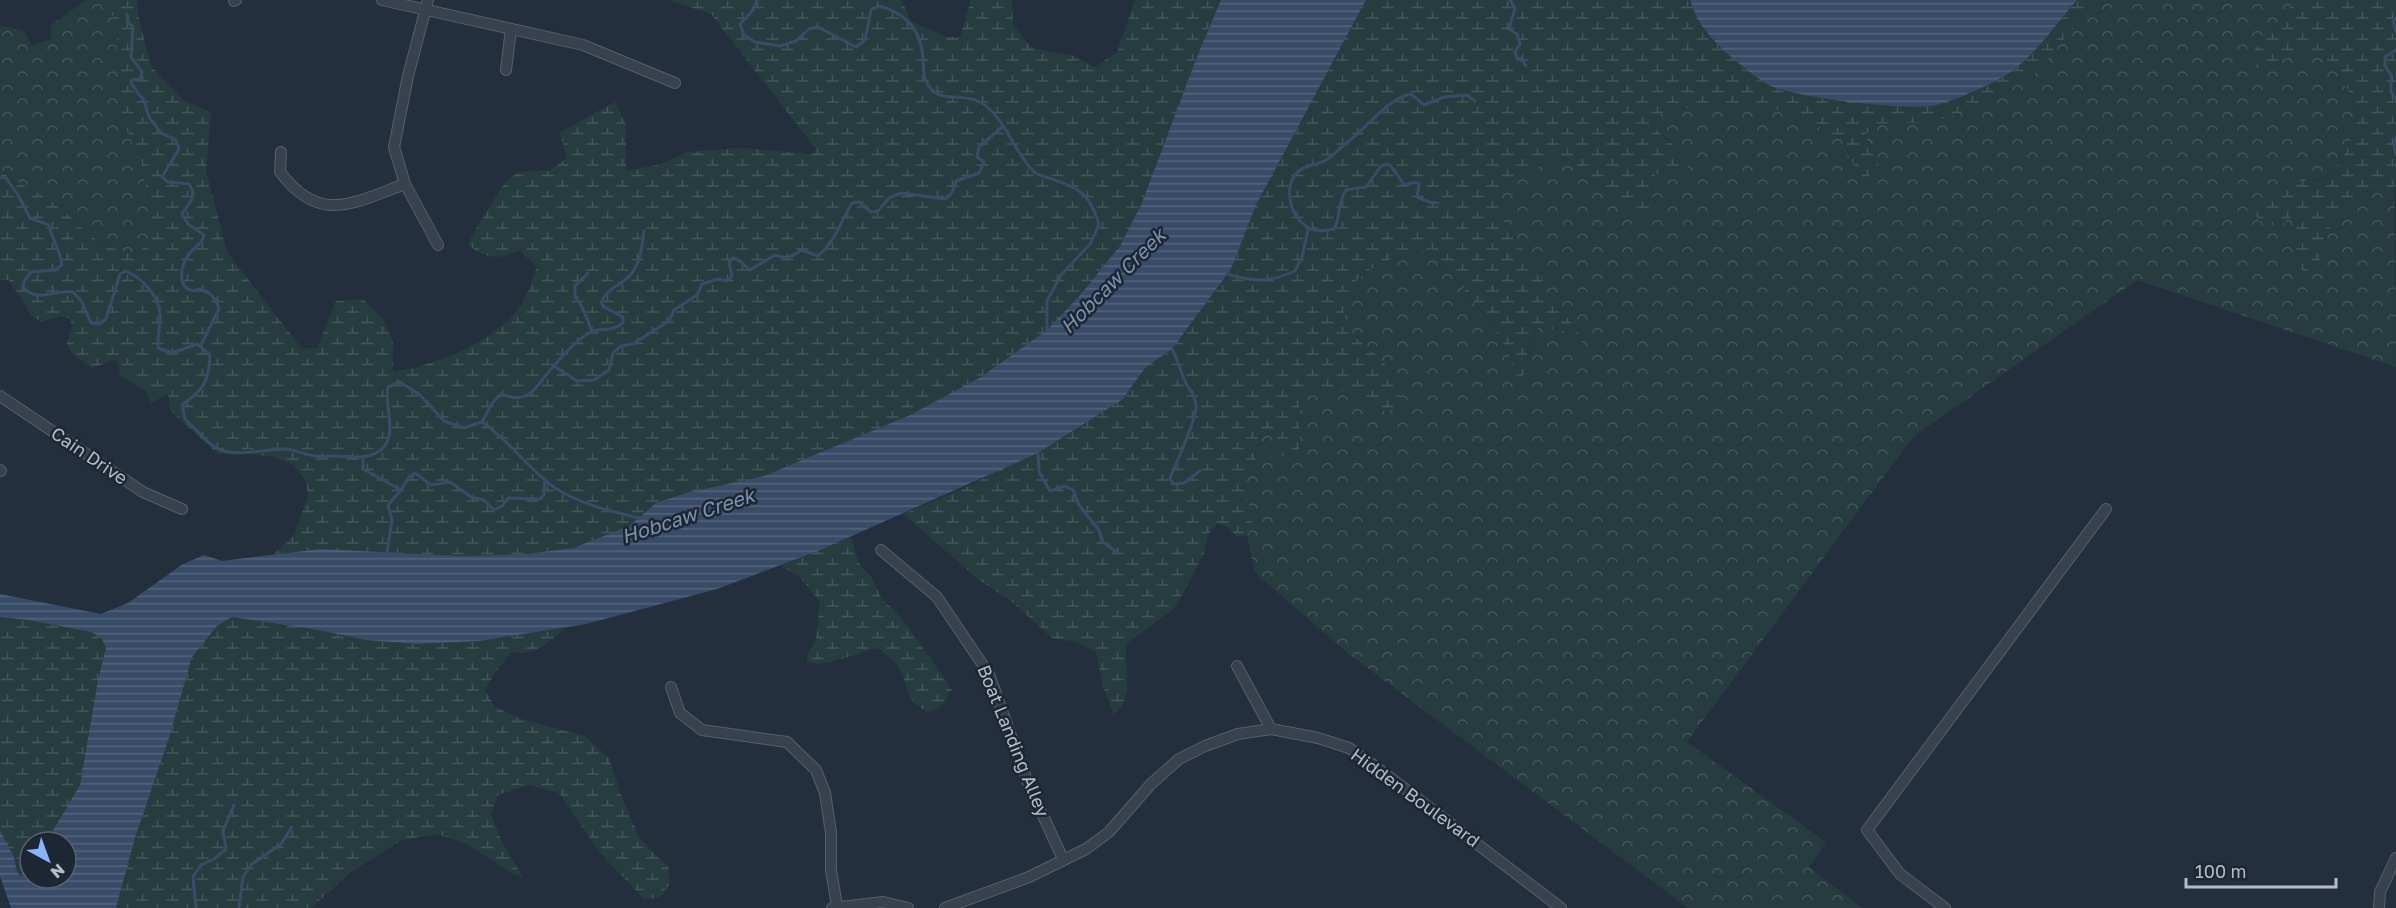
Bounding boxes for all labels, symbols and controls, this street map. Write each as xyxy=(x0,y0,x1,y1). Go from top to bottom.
water label: Hobcaw Creek xyxy=(1055,221,1172,338)
street label: Cain Drive xyxy=(47,422,132,489)
water label: Hobcaw Creek xyxy=(618,481,760,548)
street label: Boat Landing Alley xyxy=(973,661,1054,820)
street label: Hidden Boulevard xyxy=(1347,743,1484,851)
north arrow xyxy=(18,830,78,890)
scale bar xyxy=(2186,851,2336,889)
text: N xyxy=(47,860,69,883)
text: 100 m xyxy=(2195,860,2246,882)

